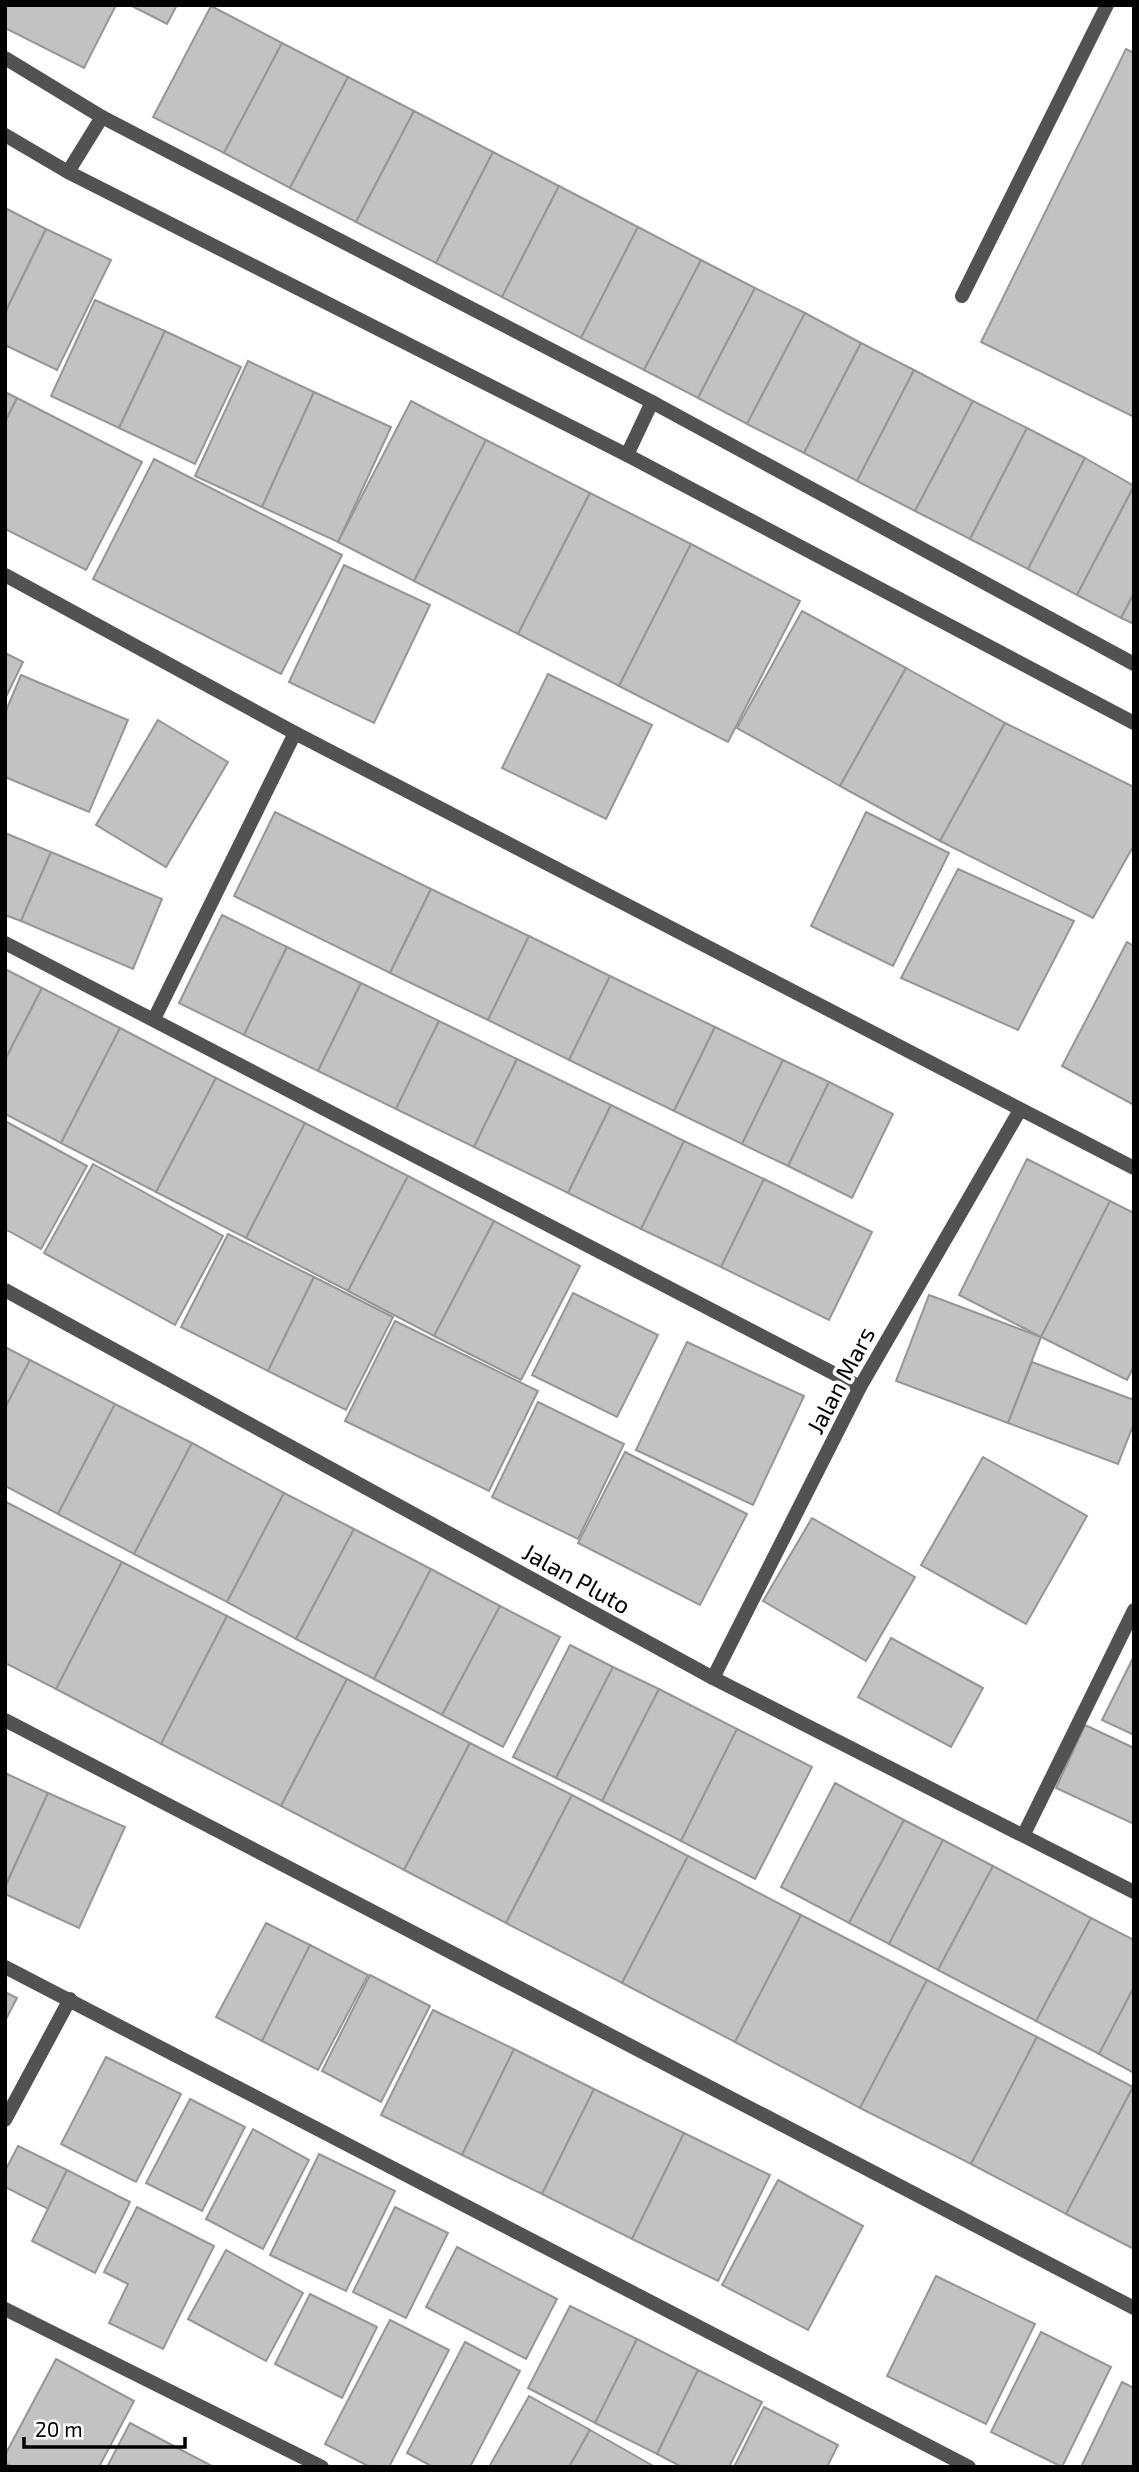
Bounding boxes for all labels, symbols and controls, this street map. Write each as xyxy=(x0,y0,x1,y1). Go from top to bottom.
street label: Jalan Mars xyxy=(800,1322,880,1438)
street label: Jalan Pluto xyxy=(518,1537,636,1619)
scale bar xyxy=(24,2406,186,2450)
text: 20 m xyxy=(35,2416,83,2441)

